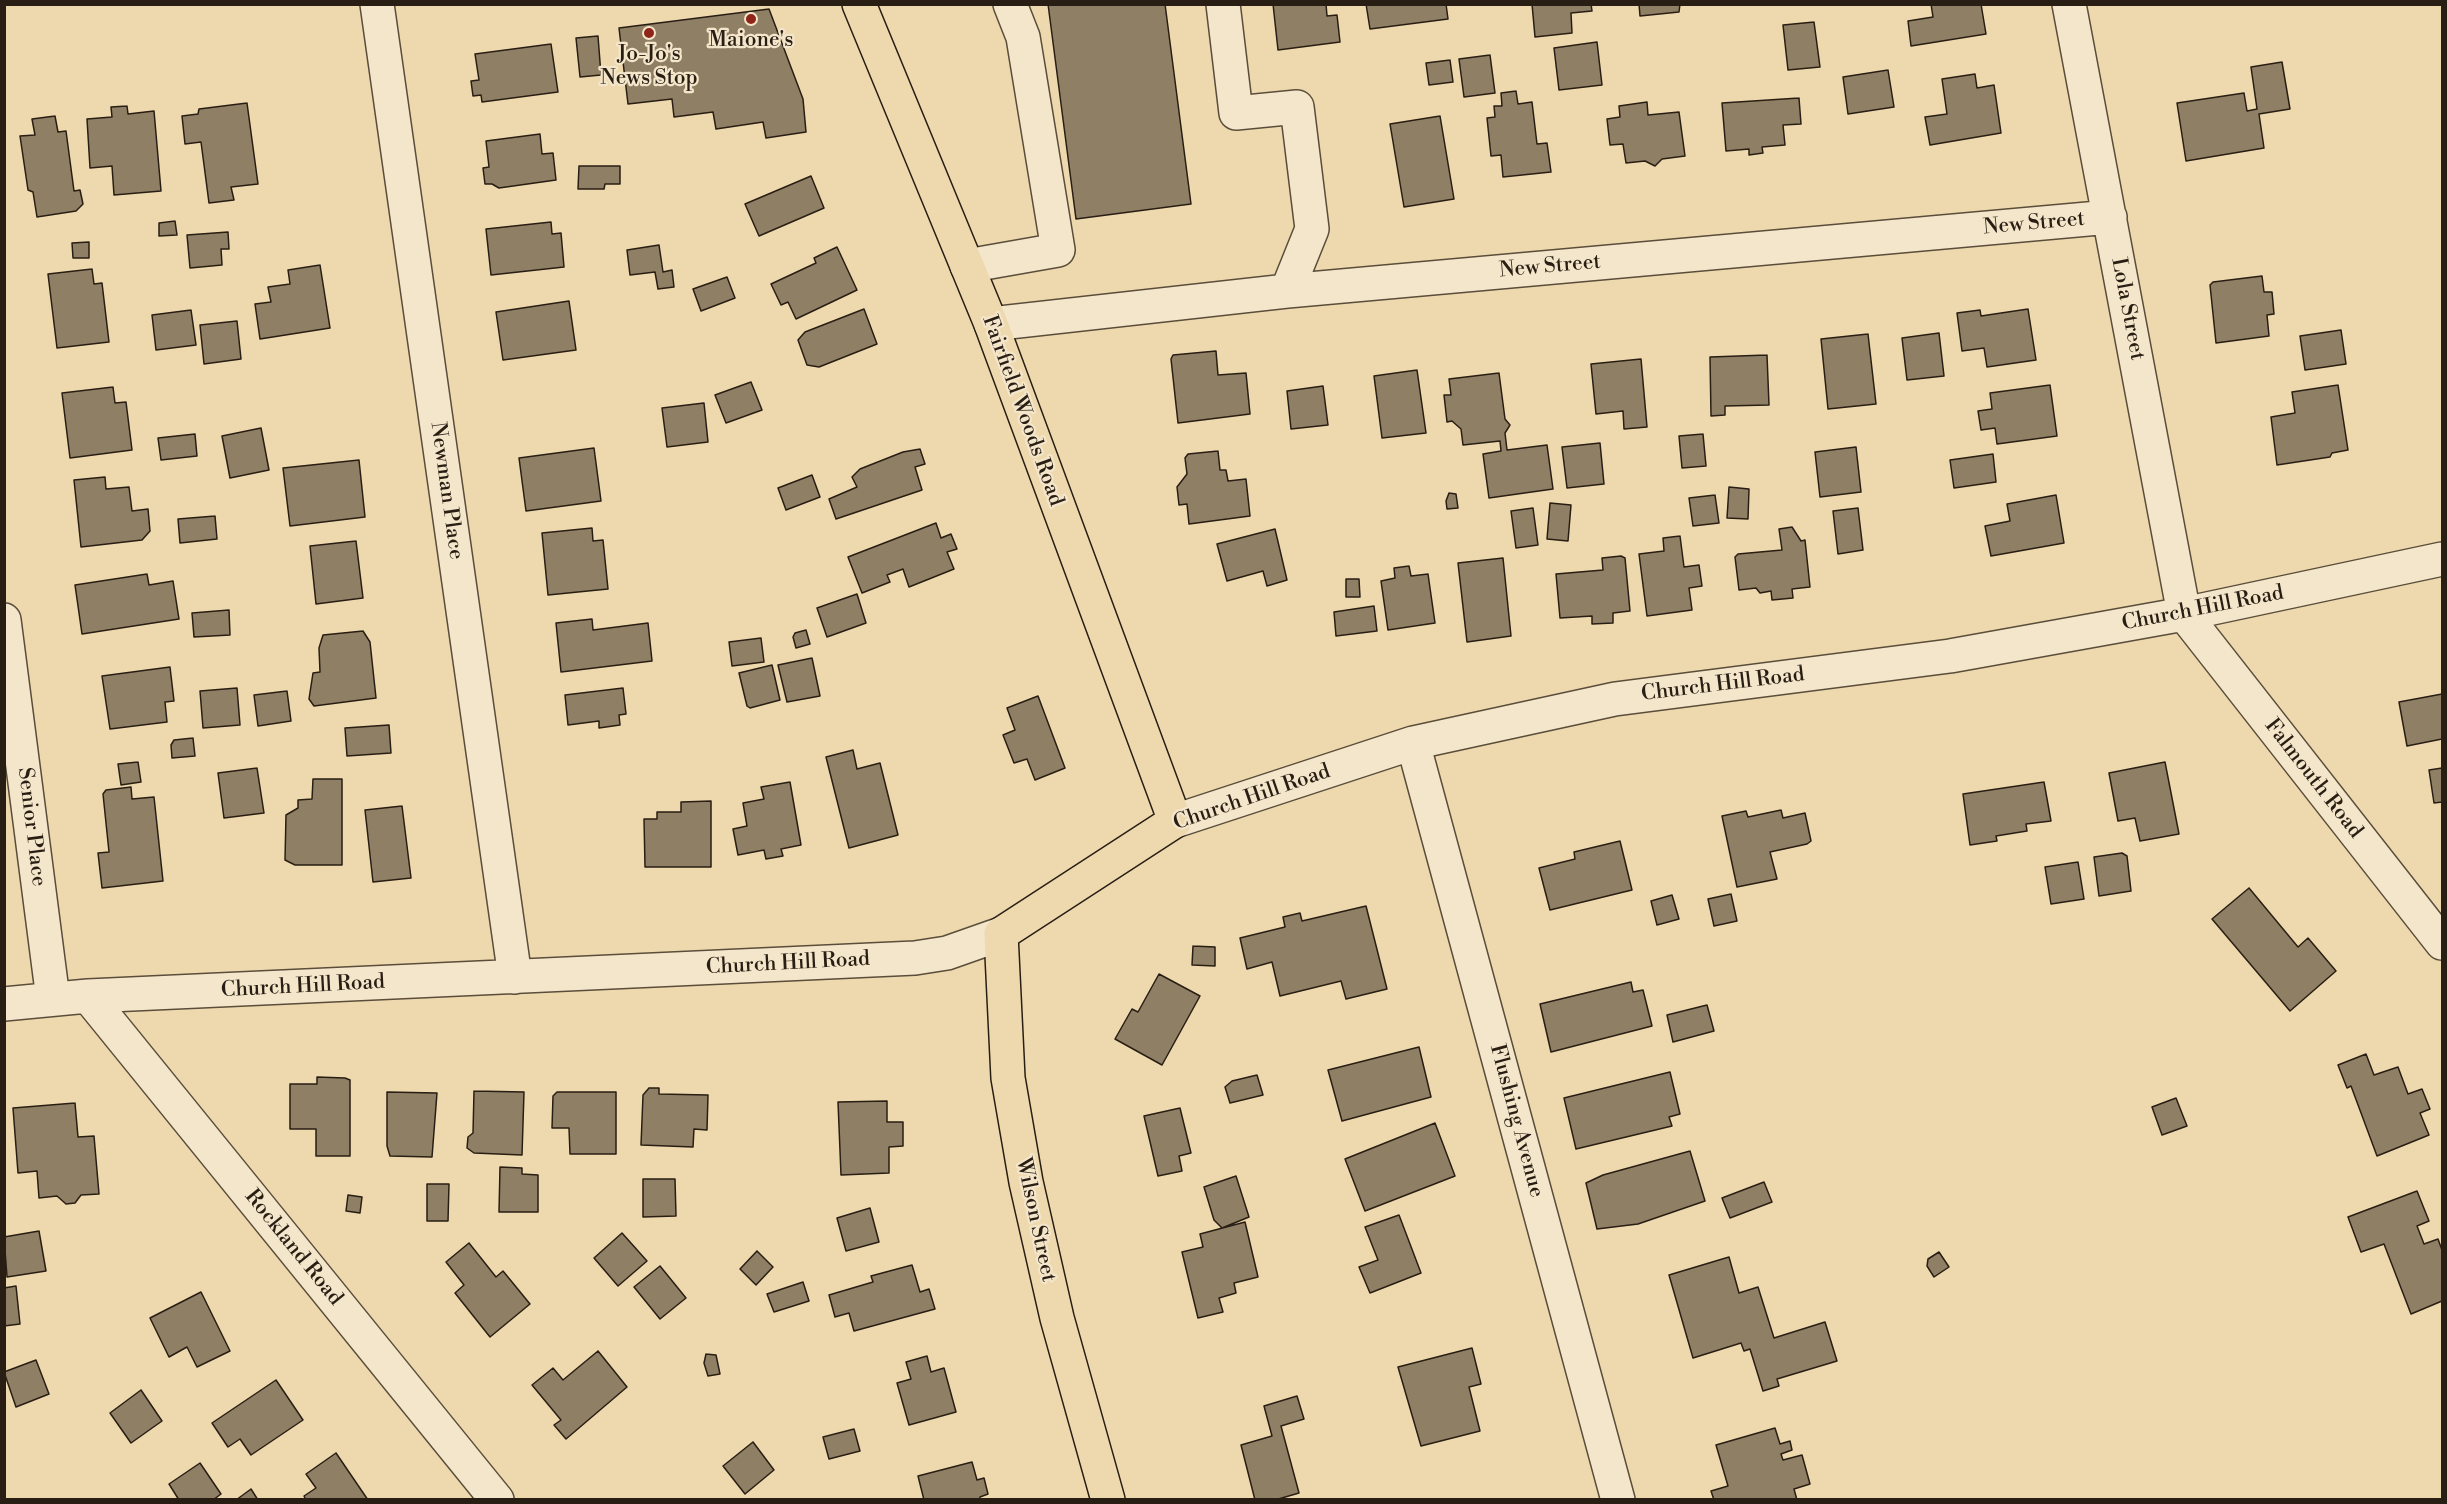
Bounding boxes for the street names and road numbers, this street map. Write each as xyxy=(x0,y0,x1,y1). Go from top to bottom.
street label: New Street xyxy=(1982,207,2086,241)
street label: New Street xyxy=(1498,250,1602,284)
street label: Lola Street xyxy=(2105,256,2149,362)
street label: Fairfield Woods Road xyxy=(976,312,1068,510)
street label: Newman Place xyxy=(424,421,468,561)
street label: Church Hill Road xyxy=(2120,581,2286,637)
street label: Church Hill Road xyxy=(1640,662,1806,708)
street label: Falmouth Road xyxy=(2259,714,2367,844)
street label: Church Hill Road xyxy=(1170,759,1334,837)
street label: Senior Place xyxy=(11,766,51,888)
street label: Church Hill Road xyxy=(705,947,871,981)
street label: Church Hill Road xyxy=(220,970,386,1004)
street label: Flushing Avenue xyxy=(1483,1042,1549,1200)
street label: Wilson Street xyxy=(1010,1156,1060,1284)
street label: Rockland Road xyxy=(239,1185,347,1311)

